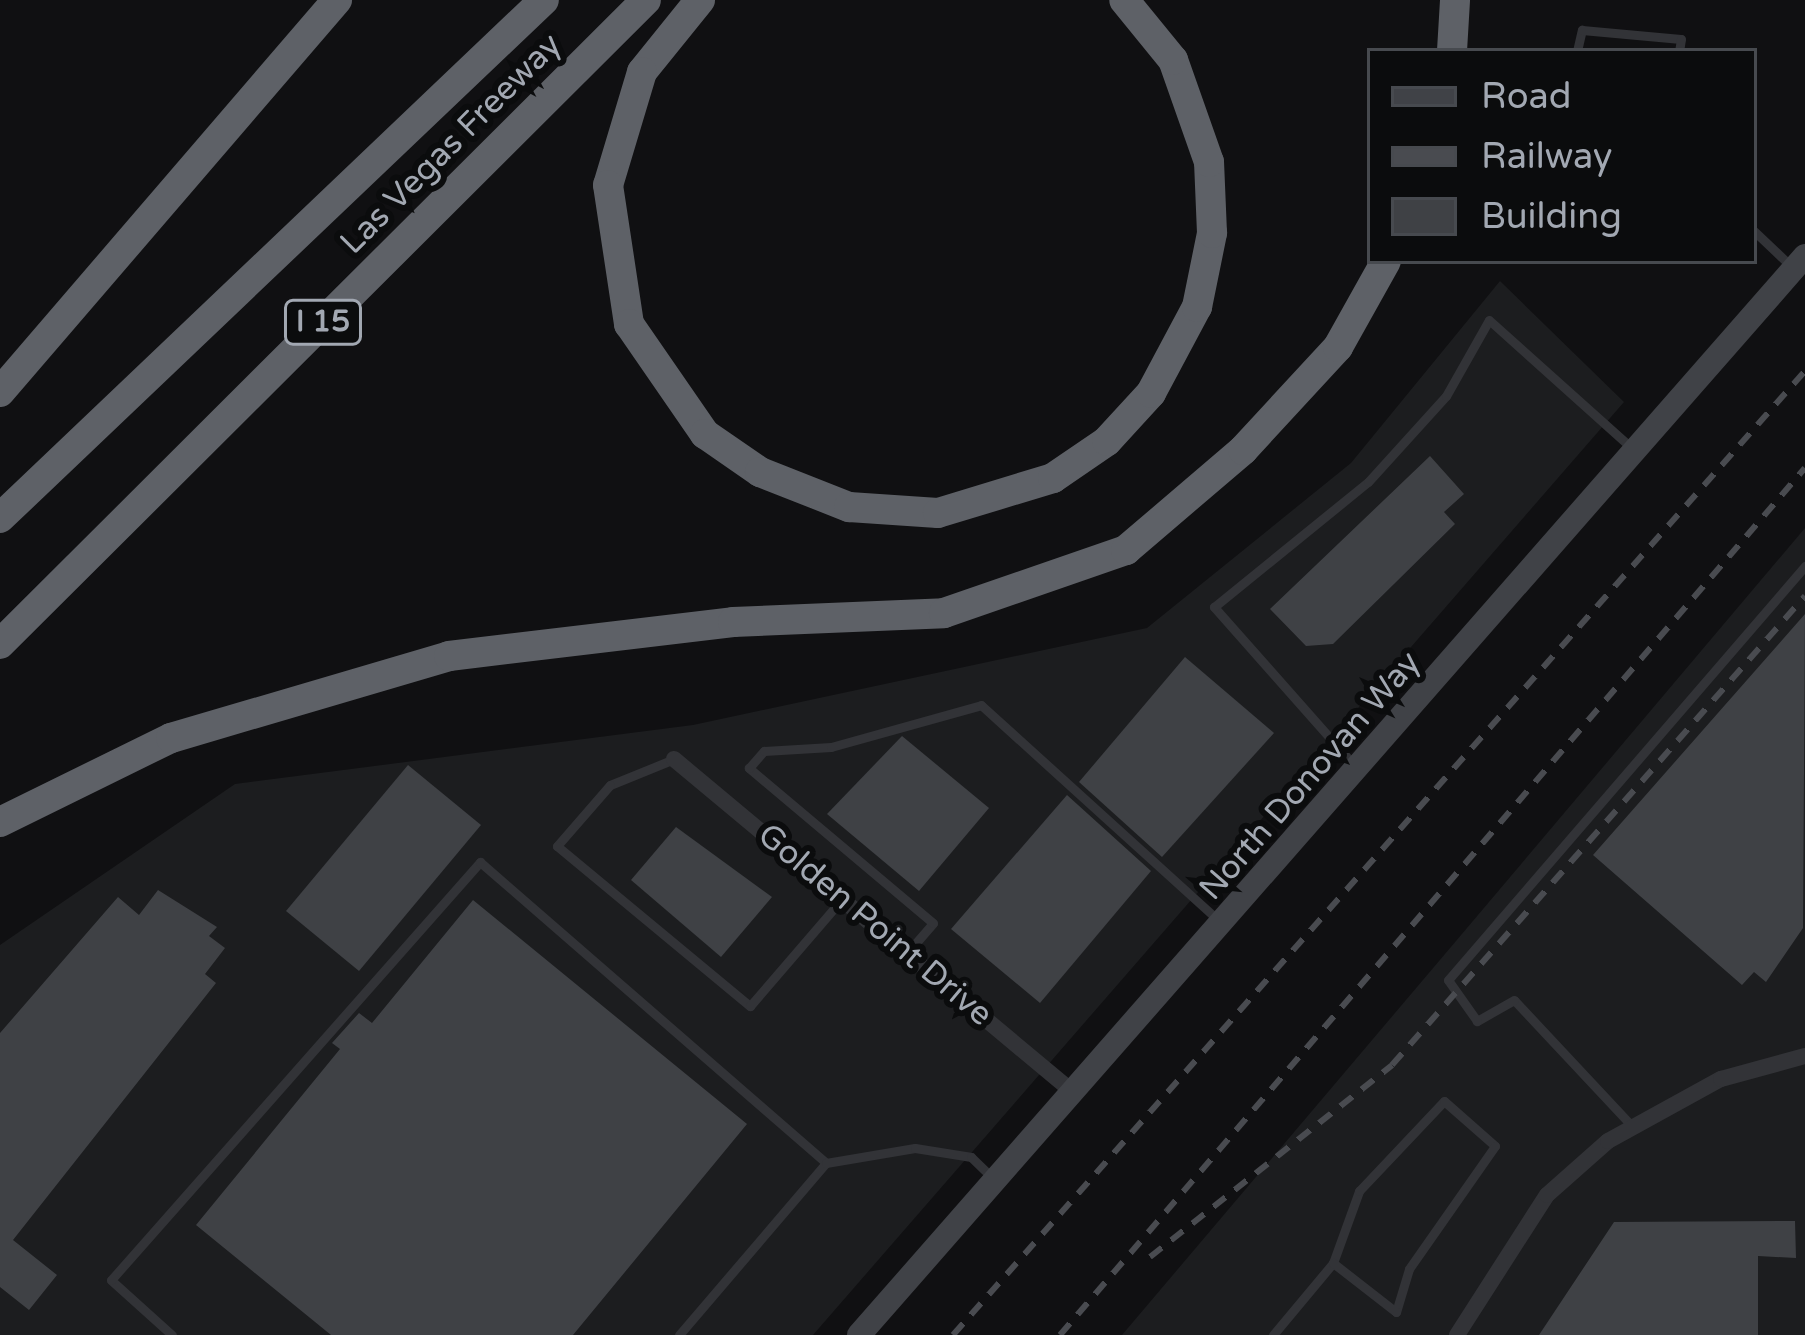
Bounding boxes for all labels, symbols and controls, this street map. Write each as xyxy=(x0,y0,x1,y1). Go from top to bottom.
street label: Las Vegas Freeway xyxy=(332,25,570,263)
legend xyxy=(1367,48,1757,264)
text: Road xyxy=(1481,75,1571,118)
text: Railway xyxy=(1481,135,1612,178)
text: Building xyxy=(1481,195,1622,238)
road number: I 15 xyxy=(281,298,365,346)
street label: North Donovan Way xyxy=(1191,644,1429,908)
street label: Golden Point Drive xyxy=(750,815,1000,1035)

